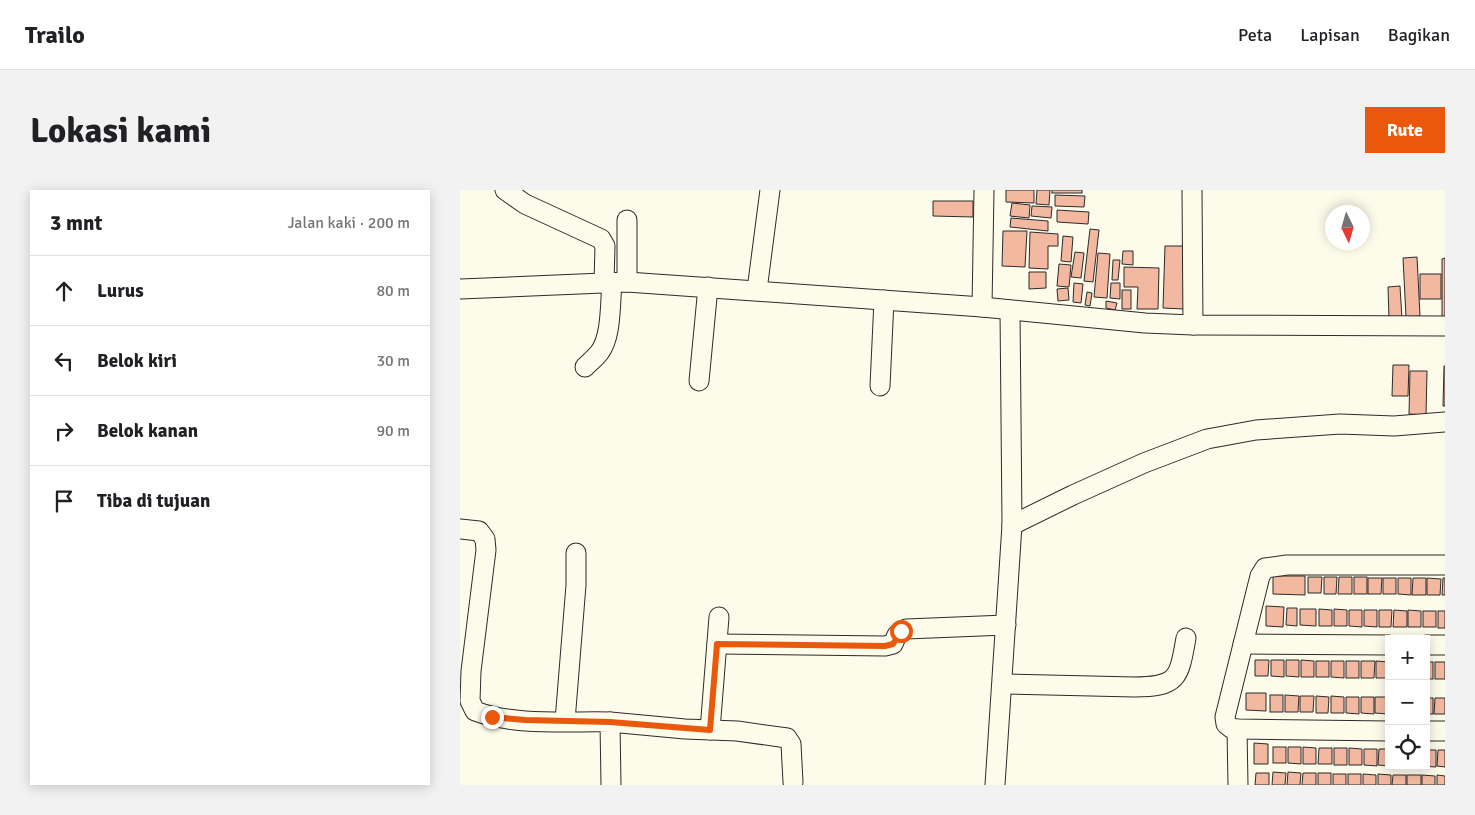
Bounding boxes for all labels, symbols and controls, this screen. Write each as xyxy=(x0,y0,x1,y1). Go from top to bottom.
text: Trailo xyxy=(25,20,85,50)
text: Peta xyxy=(1238,24,1272,46)
text: Lapisan xyxy=(1300,24,1360,46)
text: Bagikan xyxy=(1388,24,1450,46)
button: Rute xyxy=(1365,107,1445,153)
text: Lokasi kami xyxy=(30,109,211,152)
north arrow xyxy=(1325,205,1370,250)
text: 3 mnt xyxy=(50,210,102,236)
text: Jalan kaki · 200 m xyxy=(288,213,410,233)
icon: ahead xyxy=(50,277,78,305)
text: Lurus xyxy=(97,279,144,303)
text: 80 m xyxy=(376,281,410,301)
icon: left xyxy=(50,347,78,375)
text: Belok kiri xyxy=(97,349,177,373)
text: 30 m xyxy=(376,351,410,371)
icon: right xyxy=(50,417,78,445)
text: Belok kanan xyxy=(97,419,198,443)
text: 90 m xyxy=(376,421,410,441)
icon: arrive xyxy=(50,487,78,515)
text: Tiba di tujuan xyxy=(97,489,210,513)
route start xyxy=(890,620,913,643)
map controls xyxy=(1385,635,1430,770)
button: + xyxy=(1385,635,1430,680)
button: − xyxy=(1385,680,1430,725)
route end xyxy=(481,706,504,729)
button: locate xyxy=(1385,725,1430,770)

